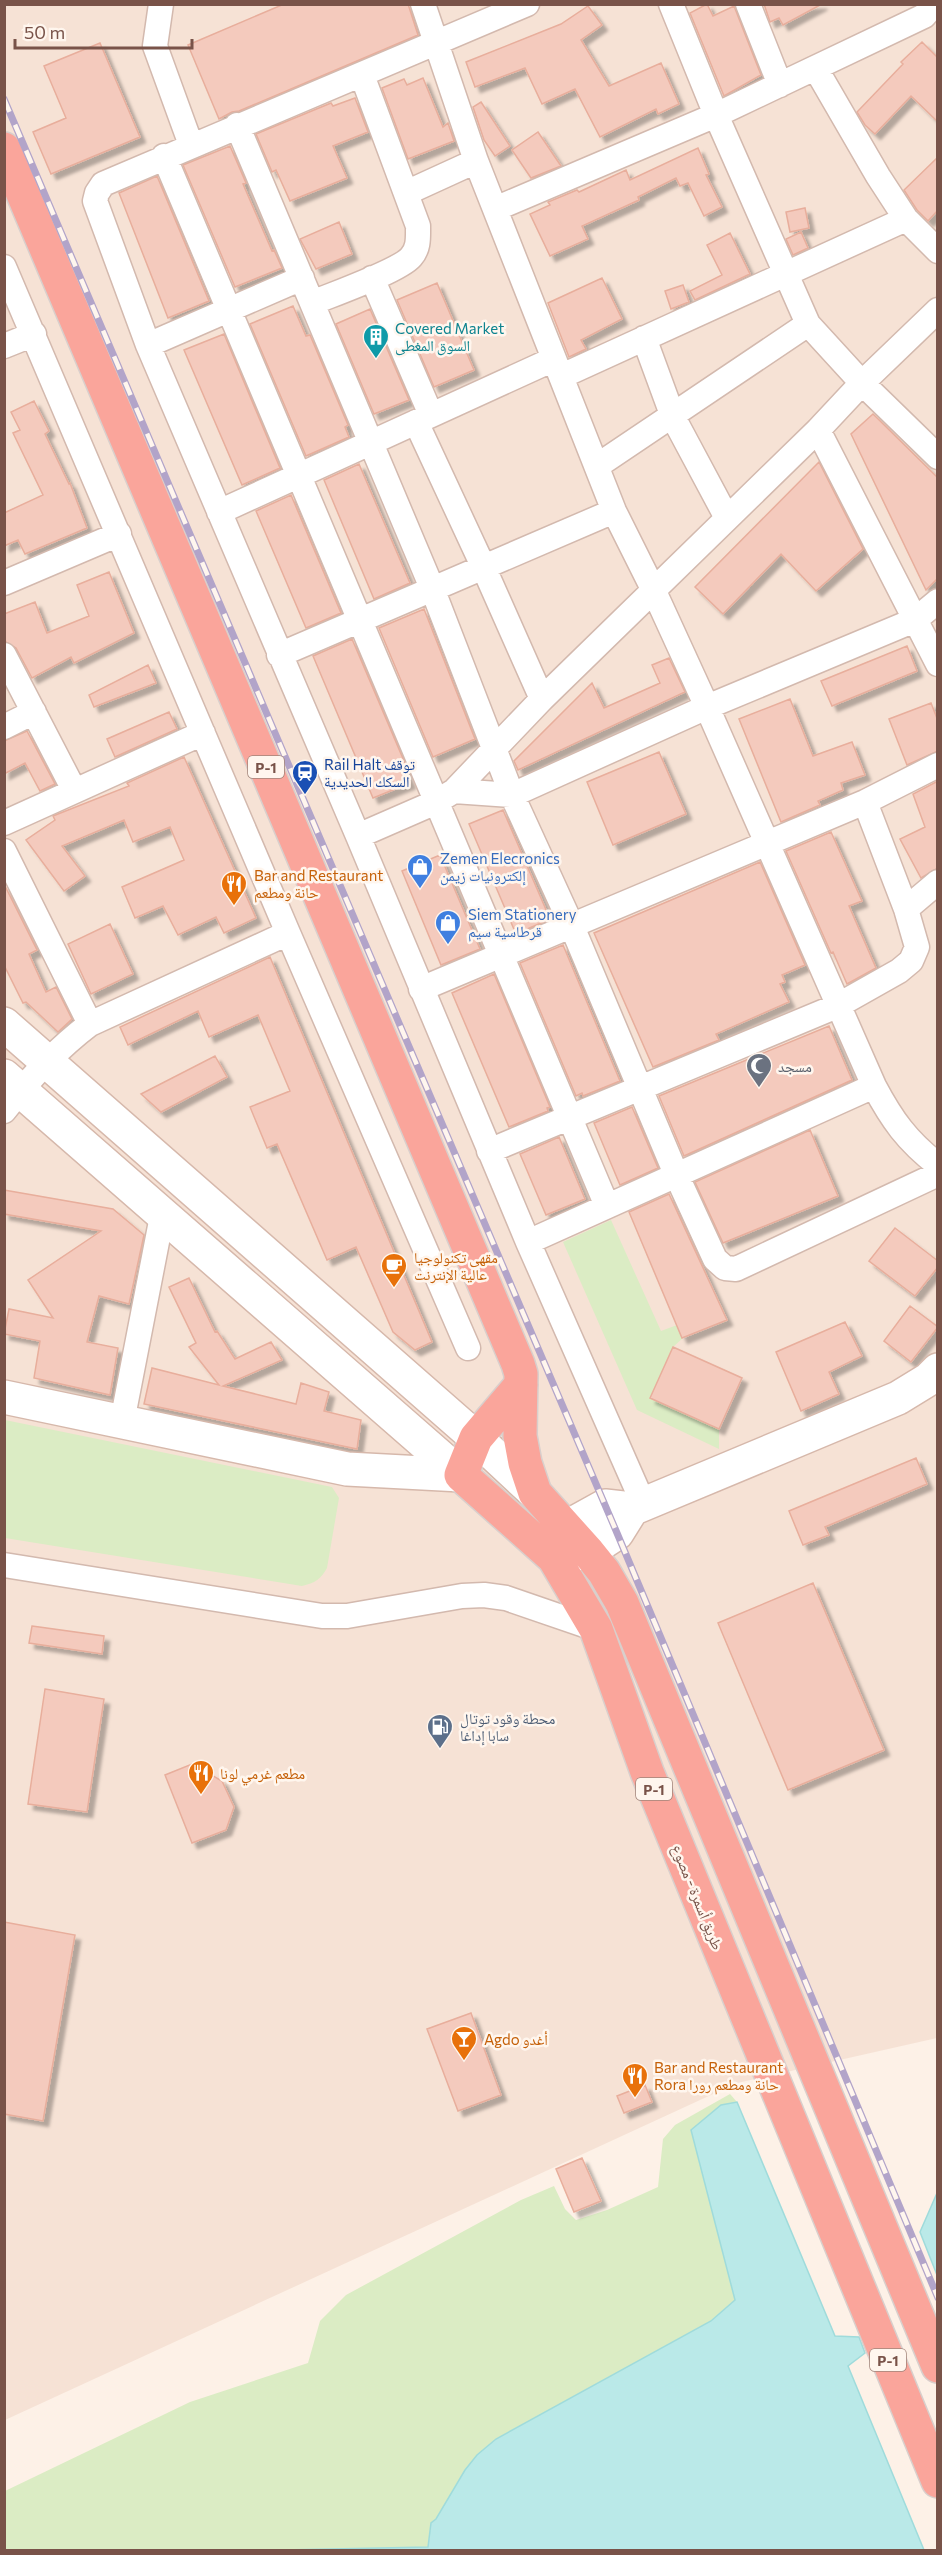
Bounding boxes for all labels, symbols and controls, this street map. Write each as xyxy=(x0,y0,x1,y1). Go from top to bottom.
scale bar xyxy=(15,12,192,50)
text: 50 m xyxy=(24,21,65,43)
place label: Covered Market السوق المغطى xyxy=(395,319,504,356)
building icon: Covered Market السوق المغطى xyxy=(361,322,391,360)
place label: Rail Halt توقف السكك الحديدية xyxy=(324,755,416,790)
road number: P-1 xyxy=(248,756,284,778)
station icon: Rail Halt توقف السكك الحديدية xyxy=(290,758,320,796)
place label: Zemen Elecronics إلكترونيات زيمن xyxy=(440,849,560,886)
shop icon: Zemen Elecronics إلكترونيات زيمن xyxy=(405,852,435,890)
place label: Bar and Restaurant حانة ومطعم xyxy=(254,866,383,903)
restaurant icon: Bar and Restaurant حانة ومطعم xyxy=(219,869,249,907)
place label: Siem Stationery قرطاسية سيم xyxy=(468,905,577,942)
shop icon: Siem Stationery قرطاسية سيم xyxy=(433,908,463,946)
mosque icon: مسجد xyxy=(744,1051,774,1089)
place label: مسجد xyxy=(778,1057,812,1075)
place label: مقهى تكنولوجيا عالية الإنترنت xyxy=(414,1248,498,1284)
cafe icon: مقهى تكنولوجيا عالية الإنترنت xyxy=(379,1251,409,1289)
place label: محطة وقود توتال سابا إداغا xyxy=(460,1709,556,1746)
fuel station icon: محطة وقود توتال سابا إداغا xyxy=(425,1712,455,1750)
restaurant icon: مطعم غرمي لونا xyxy=(186,1758,216,1796)
place label: مطعم غرمي لونا xyxy=(220,1764,305,1786)
road number: P-1 xyxy=(636,1778,672,1800)
street label: طريق أسمرة - مصوع xyxy=(667,1842,727,1953)
bar icon: Agdo أغدو xyxy=(449,2024,479,2062)
place label: Agdo أغدو xyxy=(484,2030,548,2049)
place label: Bar and Restaurant Rora حانة ومطعم رورا xyxy=(654,2058,783,2095)
restaurant icon: Bar and Restaurant Rora حانة ومطعم رورا xyxy=(620,2061,650,2099)
road number: P-1 xyxy=(870,2349,906,2371)

